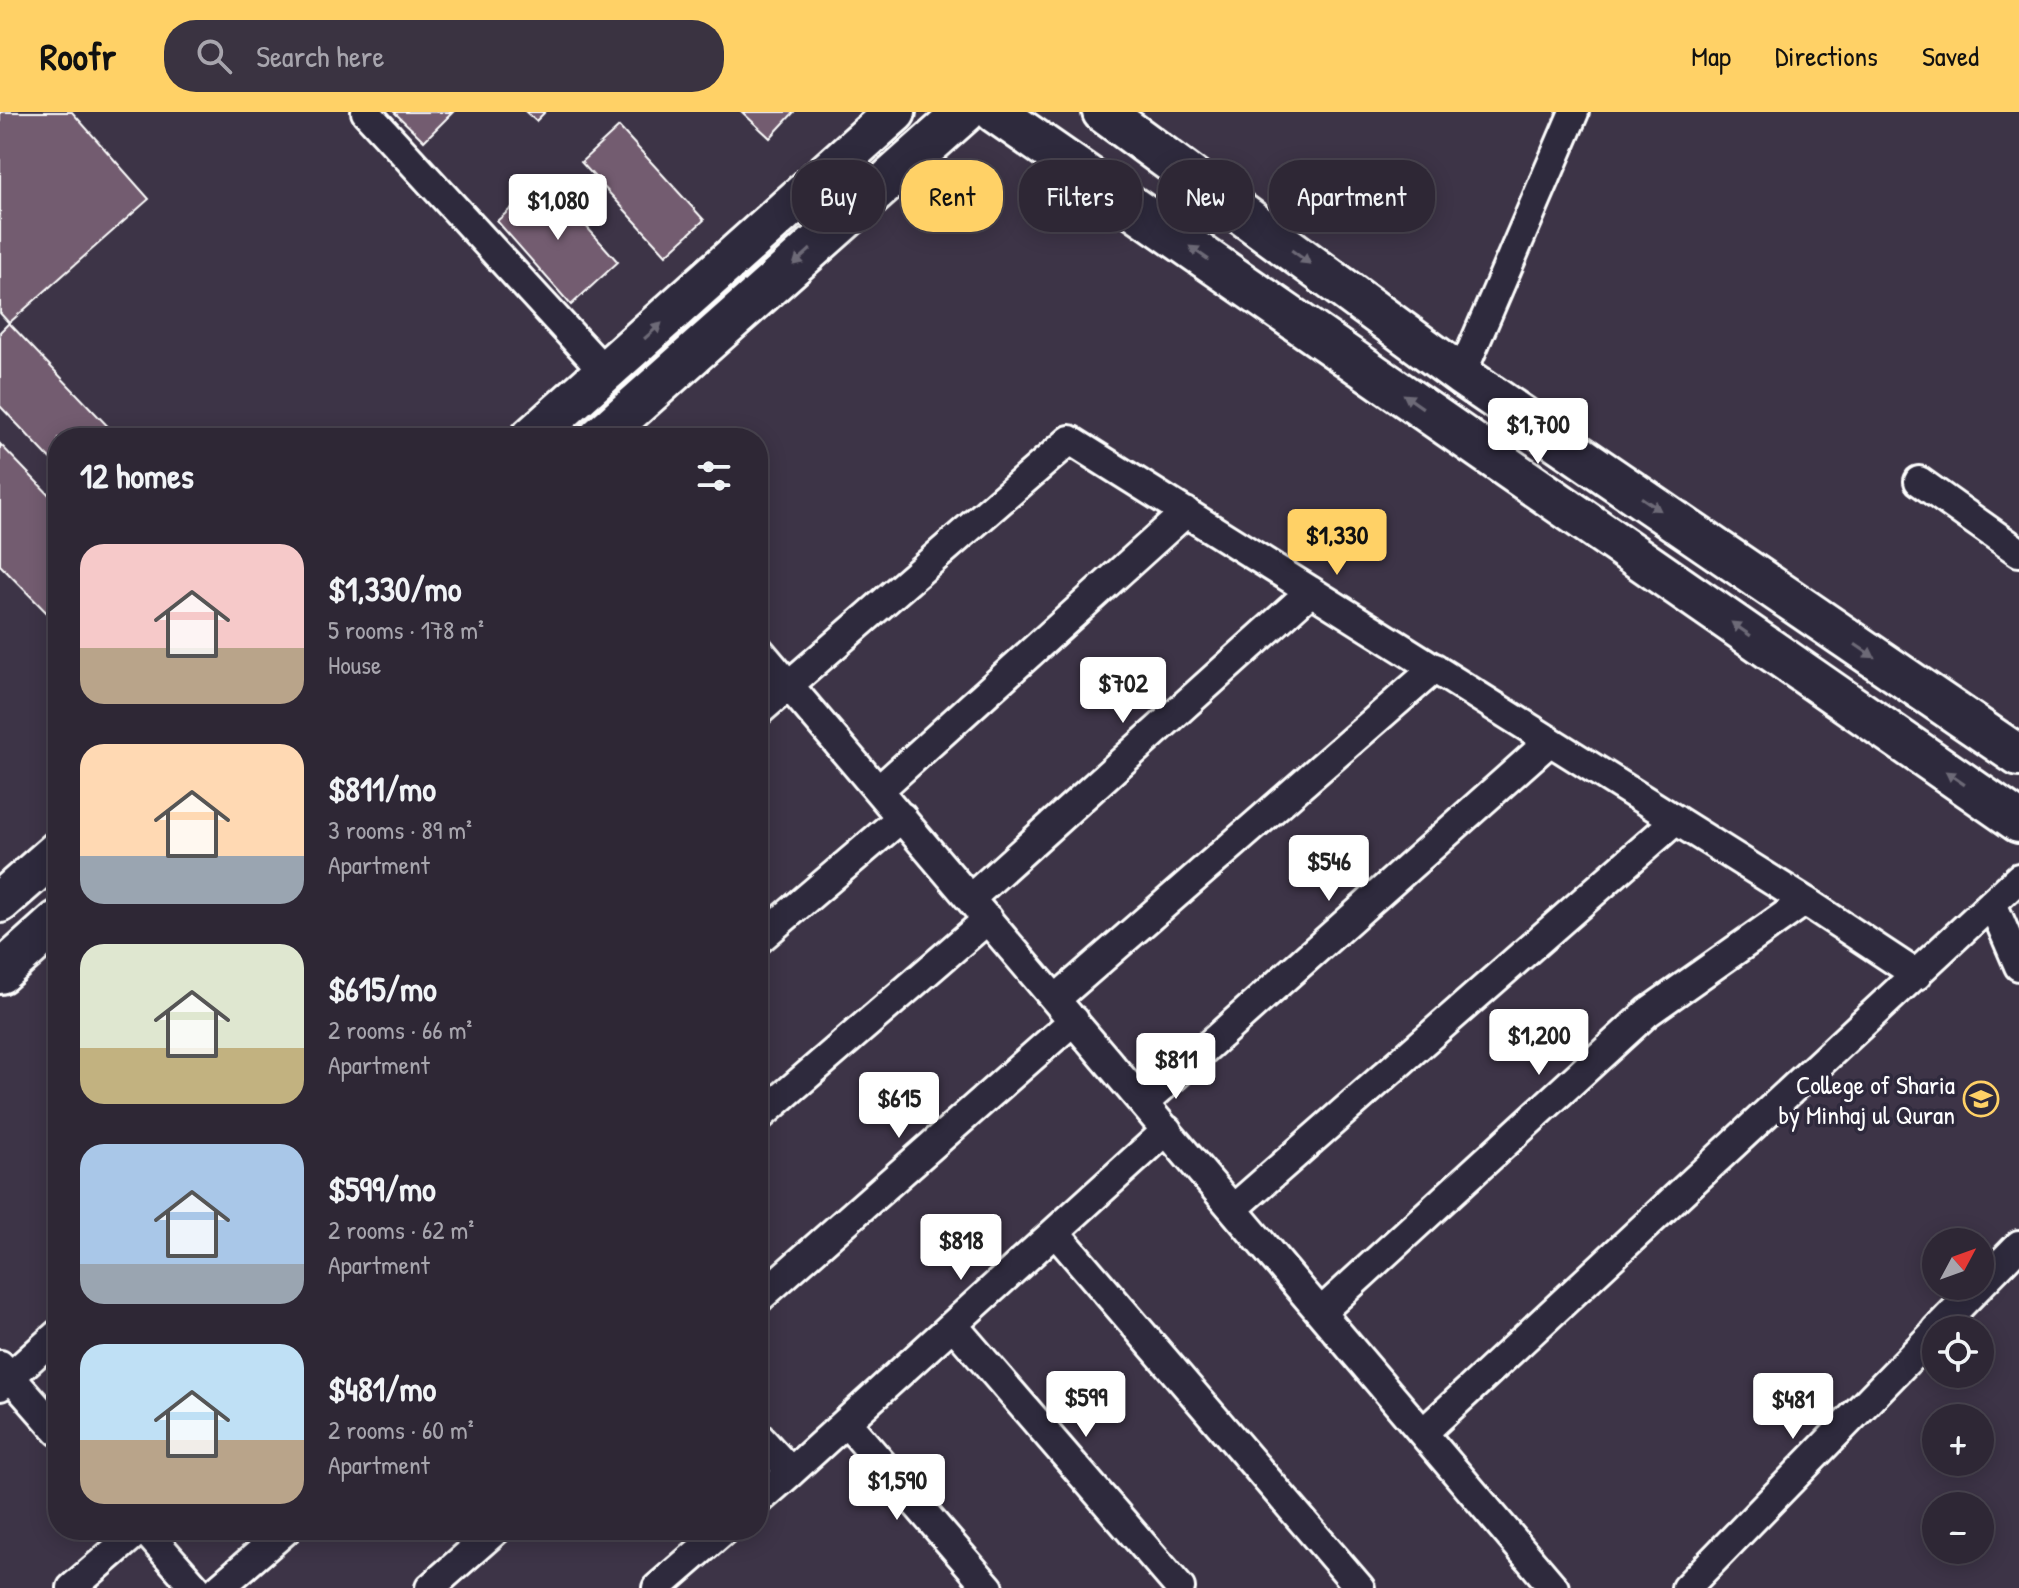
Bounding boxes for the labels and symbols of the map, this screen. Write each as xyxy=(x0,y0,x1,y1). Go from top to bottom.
pin: $1,080 xyxy=(493,174,623,242)
one-way arrow xyxy=(1189,246,1210,261)
one-way arrow xyxy=(792,248,812,266)
one-way arrow xyxy=(1291,249,1311,265)
one-way arrow xyxy=(643,322,662,340)
one-way arrow xyxy=(1402,394,1423,409)
pin: $1,700 xyxy=(1473,398,1603,466)
one-way arrow xyxy=(1640,496,1661,511)
pin: $1,330 xyxy=(1272,509,1402,577)
one-way arrow xyxy=(1731,622,1752,637)
one-way arrow xyxy=(1855,643,1876,658)
pin: $702 xyxy=(1076,657,1170,725)
one-way arrow xyxy=(1944,771,1965,786)
pin: $546 xyxy=(1282,835,1376,903)
pin: $1,200 xyxy=(1474,1009,1604,1077)
pin: $811 xyxy=(1129,1033,1223,1101)
place label: College of Sharia by Minhaj ul Quran xyxy=(1778,1067,1955,1132)
pin: $615 xyxy=(852,1072,946,1140)
school or university icon: College of Sharia by Minhaj ul Quran xyxy=(1962,1080,2000,1118)
pin: $818 xyxy=(914,1214,1008,1282)
north arrow xyxy=(1922,1228,1994,1300)
pin: $599 xyxy=(1039,1371,1133,1439)
pin: $481 xyxy=(1746,1373,1840,1441)
pin: $1,590 xyxy=(832,1454,962,1522)

